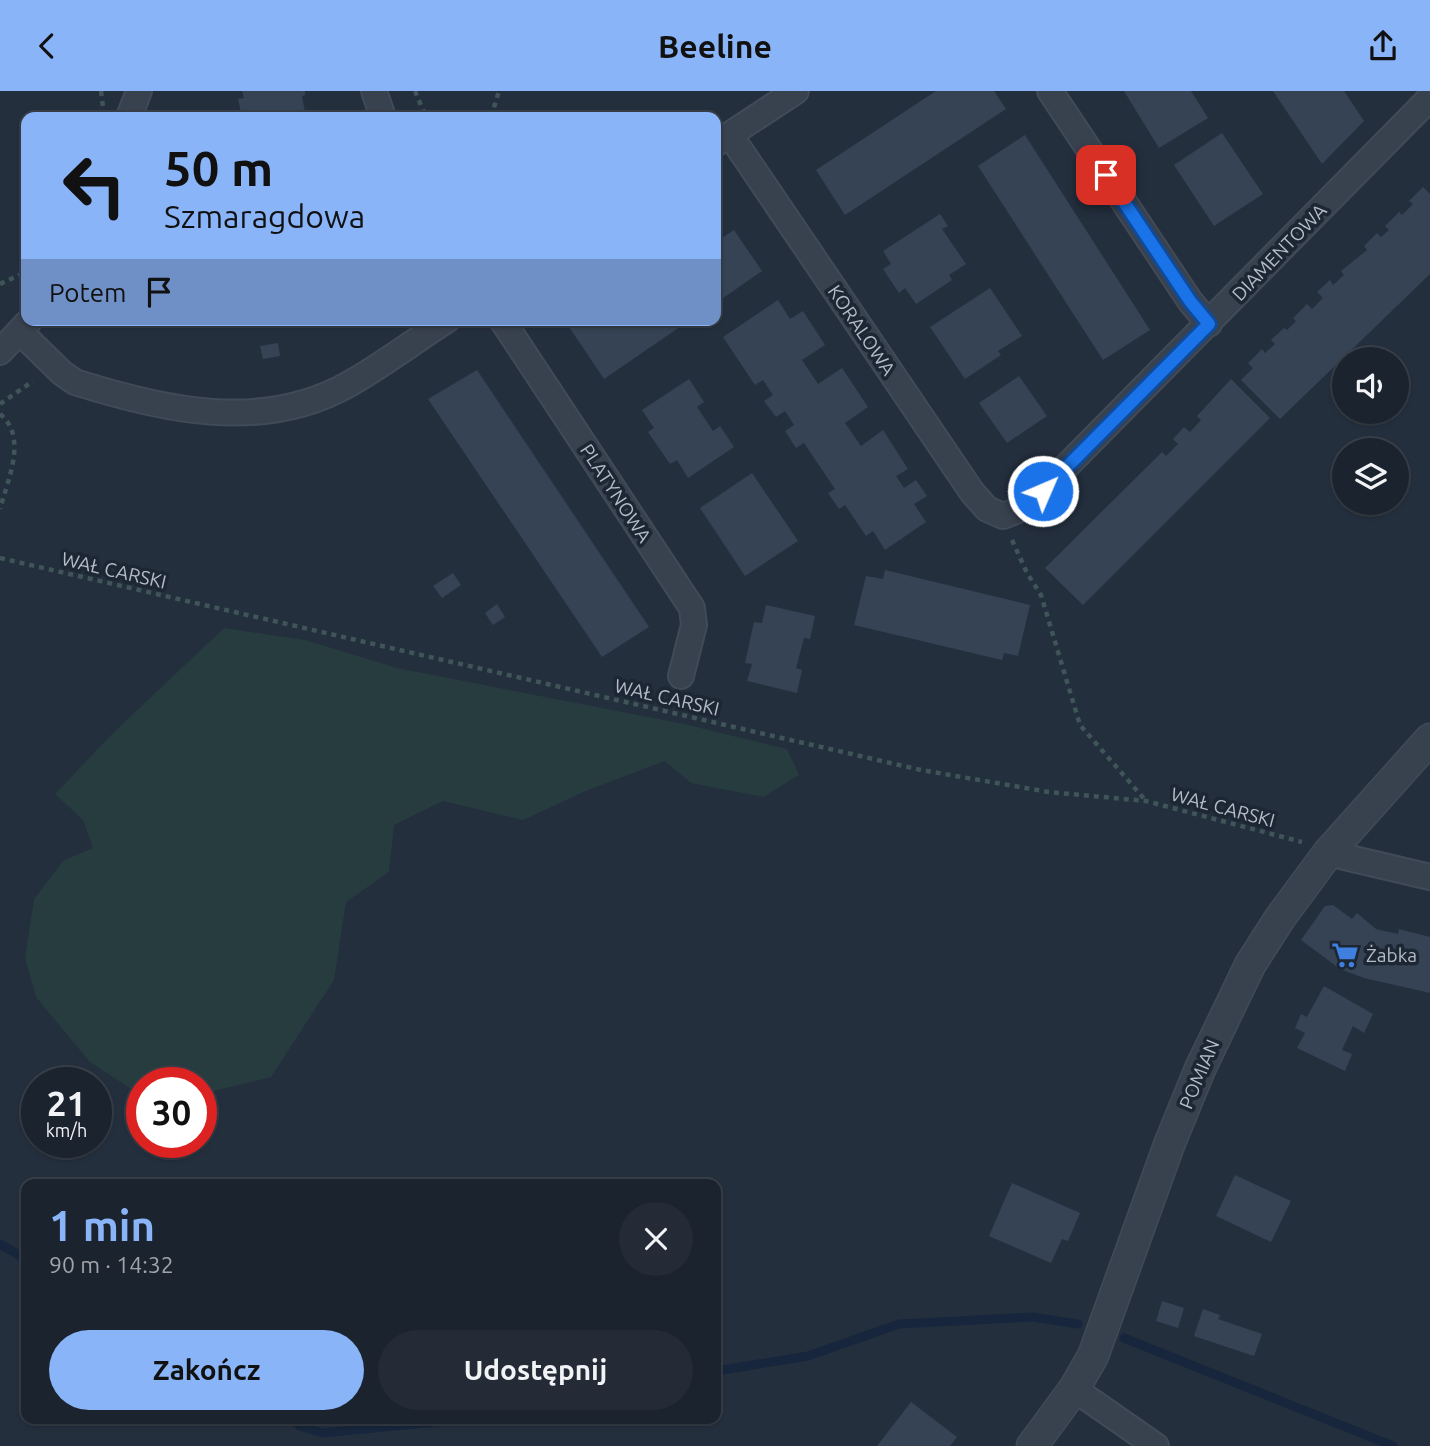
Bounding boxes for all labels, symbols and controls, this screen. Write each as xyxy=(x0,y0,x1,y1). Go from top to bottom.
icon: back xyxy=(28,27,66,65)
icon: share xyxy=(1364,27,1402,65)
text: Beeline xyxy=(658,28,772,64)
icon: left xyxy=(49,140,140,231)
text: 50 m xyxy=(164,140,273,195)
pin xyxy=(1076,145,1136,205)
icon: arrive xyxy=(1087,156,1125,194)
text: Szmaragdowa xyxy=(164,198,365,234)
street label: DIAMENTOWA xyxy=(1227,199,1331,305)
icon: arrive xyxy=(140,273,178,311)
text: Potem xyxy=(49,278,126,307)
street label: KORALOWA xyxy=(824,281,901,380)
map controls xyxy=(1332,347,1409,515)
button: sound xyxy=(1332,347,1409,424)
button: layers xyxy=(1332,438,1409,515)
street label: PLATYNOWA xyxy=(576,440,656,547)
position arrow xyxy=(1006,454,1080,528)
street label: WAŁ CARSKI xyxy=(60,547,168,593)
street label: WAŁ CARSKI xyxy=(613,674,721,720)
street label: WAŁ CARSKI xyxy=(1169,783,1277,831)
supermarket icon: Żabka xyxy=(1330,940,1360,970)
place label: Żabka xyxy=(1366,944,1417,966)
street label: POMIAN xyxy=(1175,1036,1223,1112)
speed limit sign: 30 xyxy=(126,1067,217,1158)
text: 21 xyxy=(47,1083,86,1123)
text: km/h xyxy=(46,1120,87,1140)
text: 1 min xyxy=(49,1202,155,1249)
button: close xyxy=(619,1202,693,1276)
text: 90 m · 14:32 xyxy=(49,1252,174,1277)
button: Zakończ xyxy=(49,1330,364,1410)
button: Udostępnij xyxy=(378,1330,693,1410)

